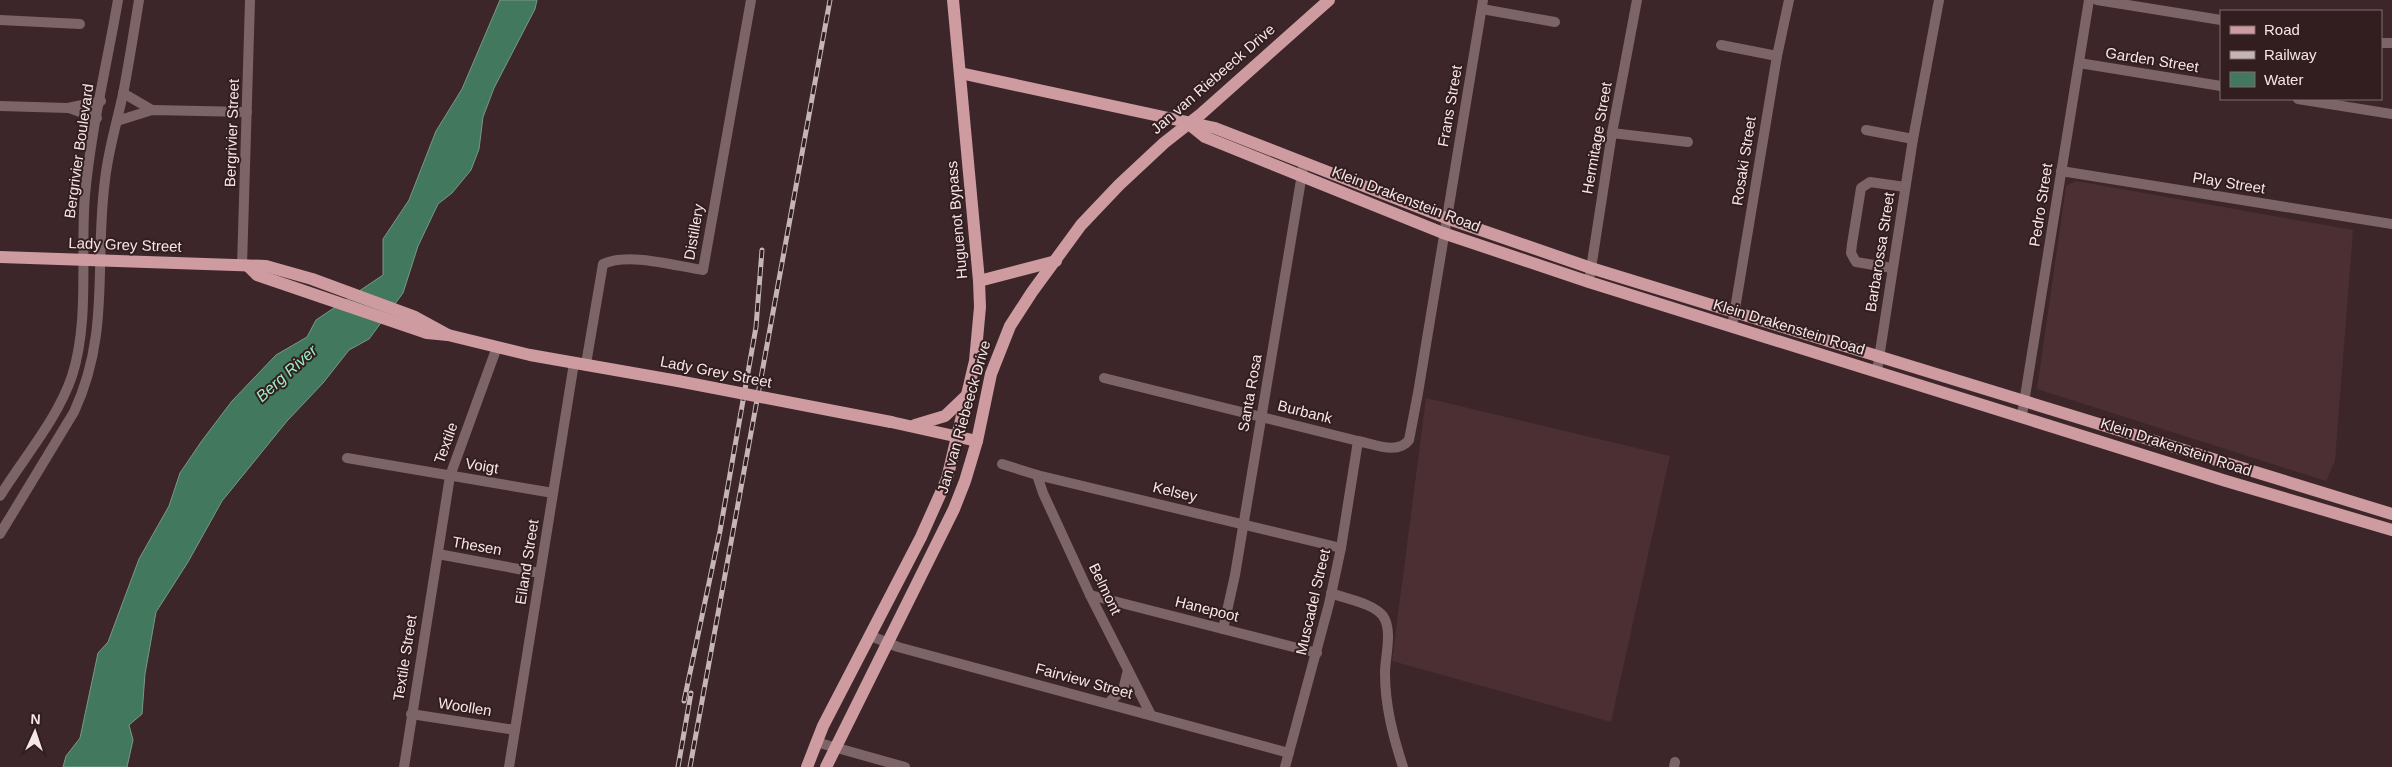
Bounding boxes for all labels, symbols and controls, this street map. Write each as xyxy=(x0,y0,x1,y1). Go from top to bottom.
legend xyxy=(2220,10,2382,100)
street label: Jan van Riebeeck Drive xyxy=(1147,20,1278,137)
text: Road xyxy=(2264,21,2300,38)
street label: Garden Street xyxy=(2104,44,2201,75)
text: Railway xyxy=(2264,46,2317,63)
street label: Frans Street xyxy=(1434,63,1465,148)
text: Water xyxy=(2264,71,2303,88)
street label: Bergrivier Street xyxy=(221,78,242,187)
street label: Hermitage Street xyxy=(1578,80,1615,195)
street label: Bergrivier Boulevard xyxy=(61,82,96,219)
street label: Rosaki Street xyxy=(1728,114,1759,207)
street label: Huguenot Bypass xyxy=(943,160,970,280)
street label: Pedro Street xyxy=(2026,161,2056,248)
street label: Klein Drakenstein Road xyxy=(1330,162,1483,235)
street label: Play Street xyxy=(2192,168,2267,197)
street label: Barbarossa Street xyxy=(1862,190,1897,313)
street label: Distillery xyxy=(680,202,707,261)
street label: Lady Grey Street xyxy=(68,234,183,255)
street label: Klein Drakenstein Road xyxy=(1711,295,1867,358)
street label: Jan van Riebeeck Drive xyxy=(934,338,994,495)
water label: Berg River xyxy=(253,341,321,405)
street label: Lady Grey Street xyxy=(659,352,774,391)
street label: Santa Rosa xyxy=(1234,352,1265,433)
street label: Burbank xyxy=(1276,397,1335,427)
street label: Klein Drakenstein Road xyxy=(2099,414,2254,479)
street label: Textile xyxy=(430,420,461,466)
street label: Voigt xyxy=(464,455,501,477)
street label: Kelsey xyxy=(1151,478,1199,505)
street label: Eiland Street xyxy=(511,517,542,606)
street label: Thesen xyxy=(451,533,503,558)
street label: Muscadel Street xyxy=(1292,546,1333,657)
street label: Belmont xyxy=(1086,560,1126,618)
street label: Hanepoot xyxy=(1173,592,1242,625)
street label: Textile Street xyxy=(389,613,420,702)
street label: Fairview Street xyxy=(1034,659,1135,702)
street label: Woollen xyxy=(437,694,493,719)
north arrow xyxy=(10,707,60,757)
text: N xyxy=(30,711,41,727)

